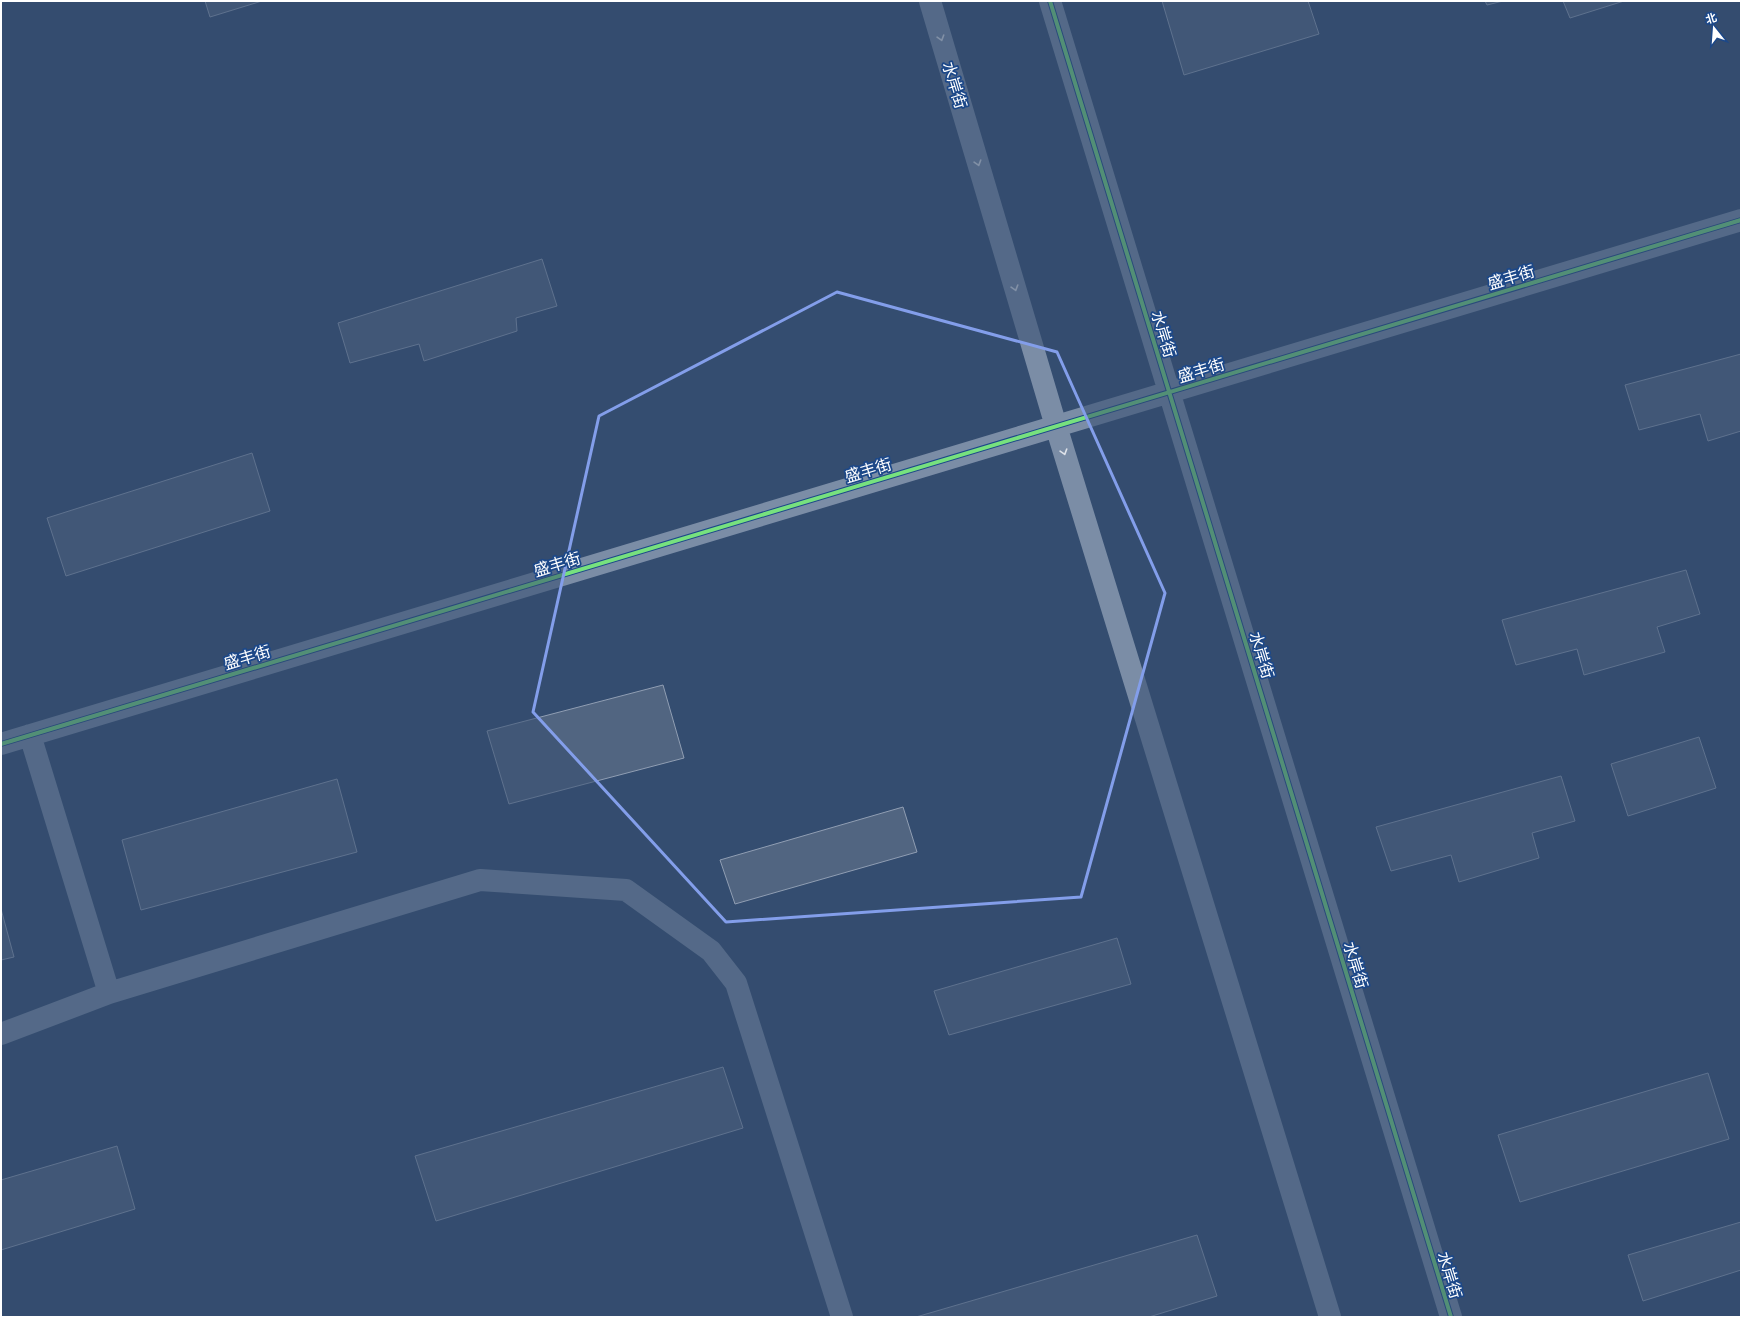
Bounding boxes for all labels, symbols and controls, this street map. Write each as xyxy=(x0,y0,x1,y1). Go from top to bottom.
north arrow xyxy=(1694,8,1734,48)
text: 北 xyxy=(1704,12,1718,26)
one-way arrow xyxy=(936,35,945,42)
street label: 水岸街 xyxy=(939,60,970,111)
one-way arrow xyxy=(973,159,982,166)
street label: 盛丰街 xyxy=(1486,262,1537,293)
one-way arrow xyxy=(1010,284,1019,291)
street label: 水岸街 xyxy=(1148,309,1179,360)
street label: 盛丰街 xyxy=(1176,355,1227,386)
one-way arrow xyxy=(1059,449,1068,456)
street label: 盛丰街 xyxy=(843,455,894,486)
street label: 盛丰街 xyxy=(532,549,583,580)
street label: 水岸街 xyxy=(1246,630,1277,681)
street label: 盛丰街 xyxy=(222,642,273,673)
street label: 水岸街 xyxy=(1340,940,1371,991)
street label: 水岸街 xyxy=(1434,1250,1465,1301)

